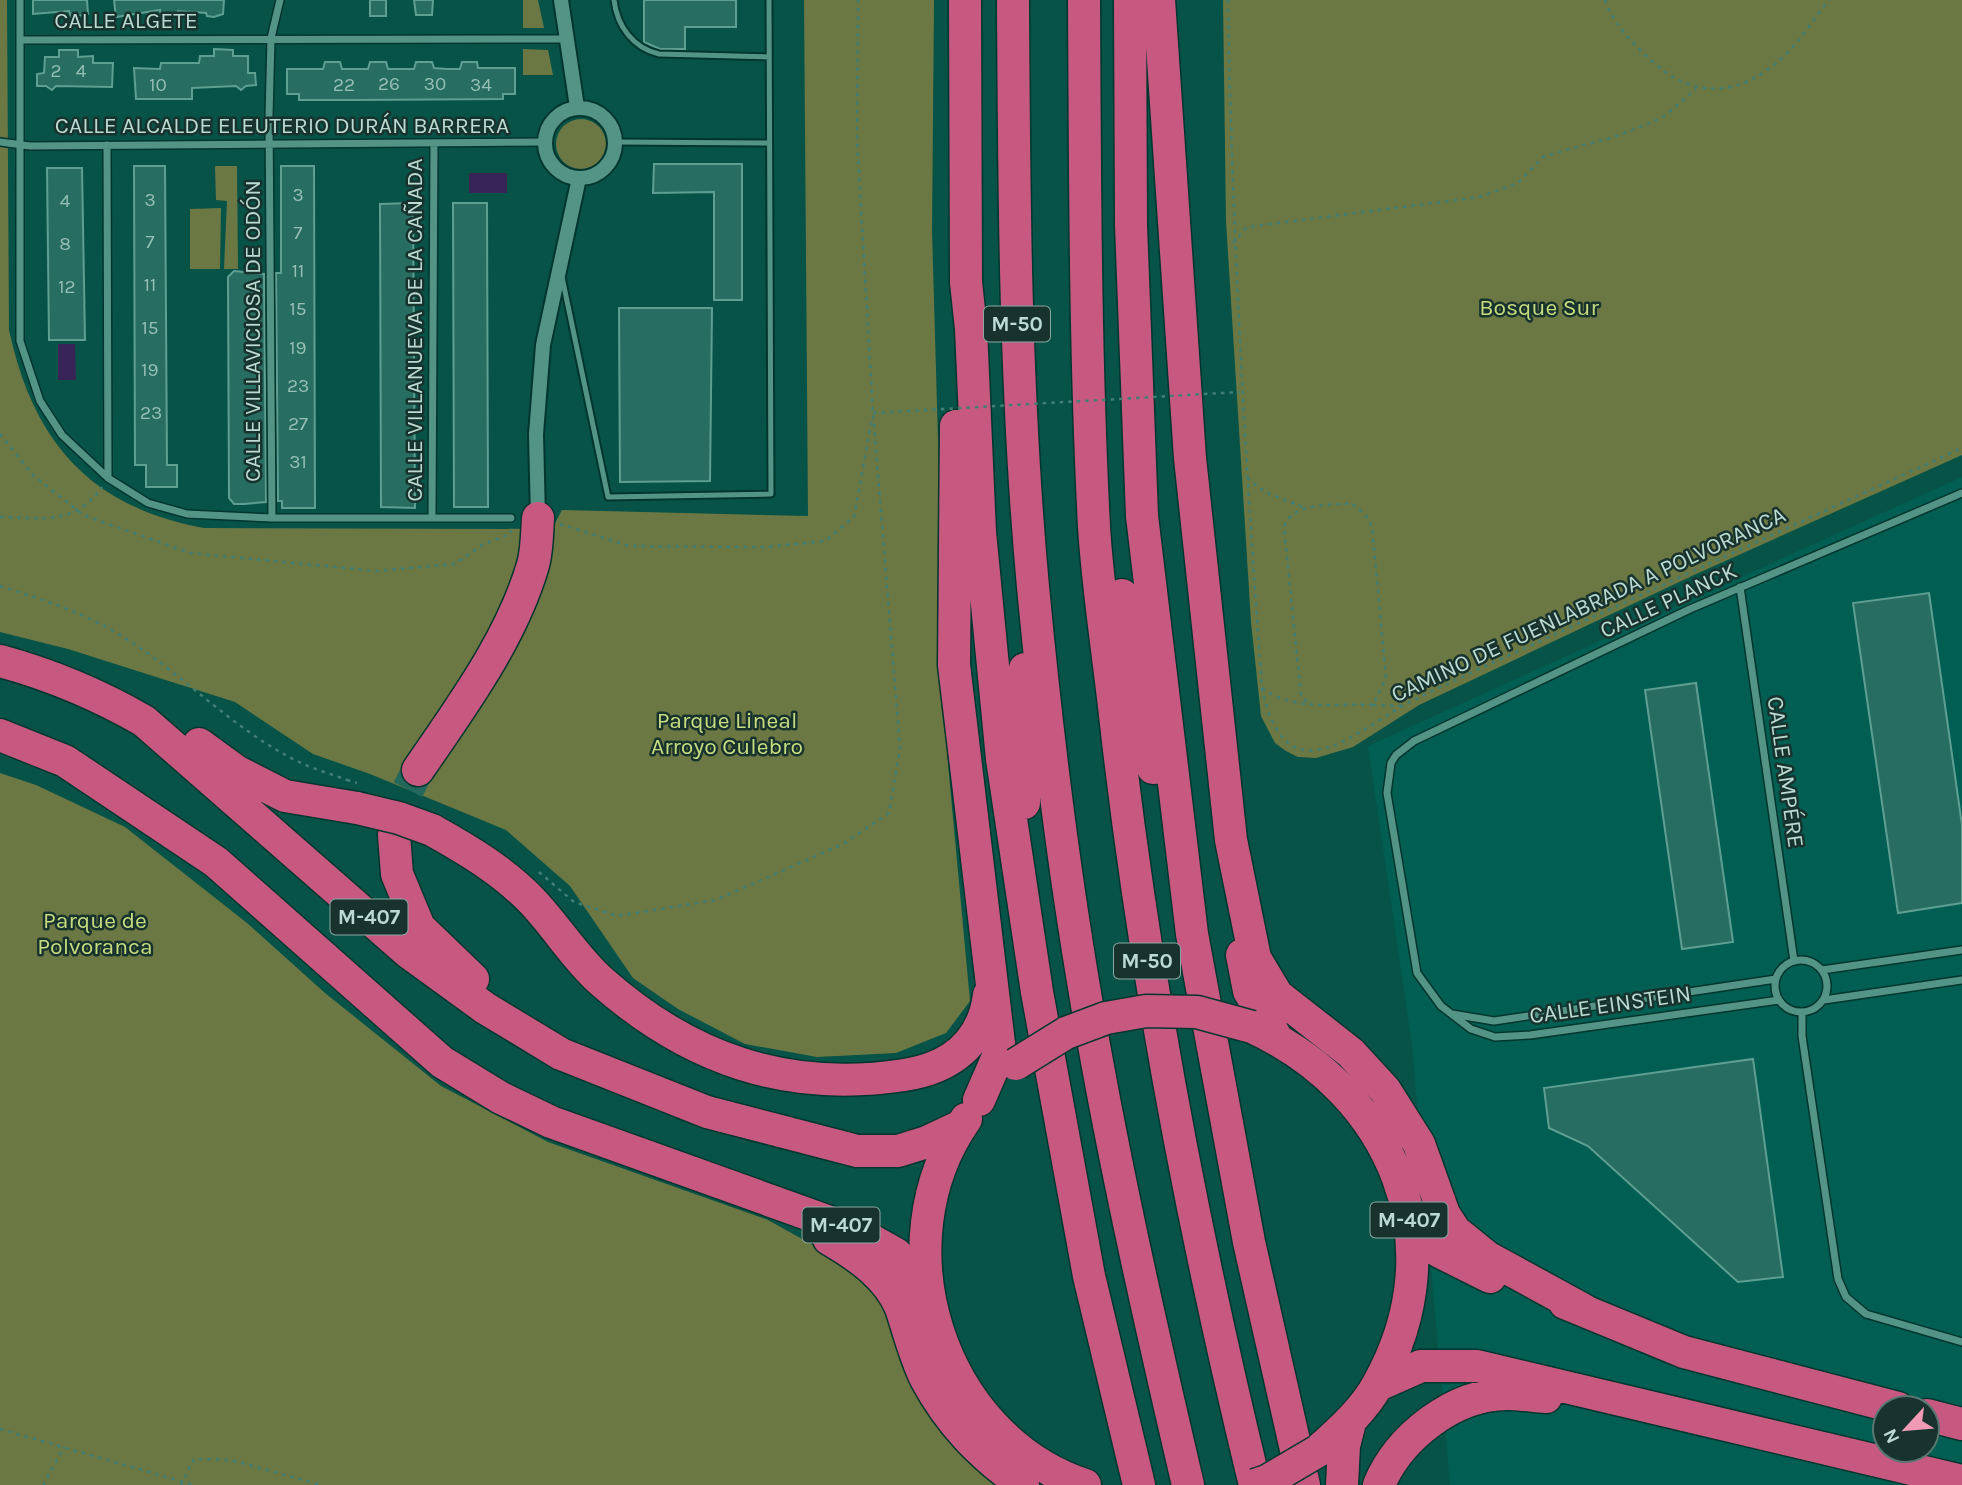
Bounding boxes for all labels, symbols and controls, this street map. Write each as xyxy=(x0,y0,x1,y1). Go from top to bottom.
street label: CALLE ALGETE xyxy=(54,7,198,34)
house number: 2 xyxy=(50,60,62,82)
house number: 4 xyxy=(76,60,87,82)
house number: 26 xyxy=(378,73,400,95)
house number: 30 xyxy=(424,73,446,95)
house number: 10 xyxy=(149,74,167,96)
house number: 22 xyxy=(333,74,355,96)
house number: 34 xyxy=(470,74,492,96)
street label: CALLE ALCALDE ELEUTERIO DURÁN BARRERA xyxy=(55,112,509,139)
street label: CALLE VILLANUEVA DE LA CAÑADA xyxy=(401,158,428,502)
street label: CALLE VILLAVICIOSA DE ODÓN xyxy=(239,180,266,482)
house number: 3 xyxy=(292,184,304,206)
house number: 3 xyxy=(144,189,156,211)
house number: 4 xyxy=(60,190,71,212)
house number: 7 xyxy=(294,222,303,244)
house number: 7 xyxy=(146,231,155,253)
house number: 8 xyxy=(59,233,71,255)
house number: 11 xyxy=(292,260,304,282)
house number: 11 xyxy=(144,274,156,296)
house number: 12 xyxy=(58,276,76,298)
park label: Bosque Sur xyxy=(1479,294,1600,321)
house number: 15 xyxy=(289,298,307,320)
road number: M-50 xyxy=(984,306,1050,342)
house number: 15 xyxy=(141,317,159,339)
house number: 19 xyxy=(289,337,307,359)
house number: 19 xyxy=(141,359,159,381)
house number: 23 xyxy=(287,375,309,397)
house number: 23 xyxy=(140,402,162,424)
house number: 27 xyxy=(288,413,308,435)
house number: 31 xyxy=(289,451,307,473)
street label: CAMINO DE FUENLABRADA A POLVORANCA xyxy=(1387,501,1790,708)
street label: CALLE PLANCK xyxy=(1596,557,1741,644)
street label: CALLE AMPÉRE xyxy=(1762,695,1809,849)
park label: Parque Lineal Arroyo Culebro xyxy=(651,707,803,760)
road number: M-407 xyxy=(330,900,408,934)
park label: Parque de Polvoranca xyxy=(37,907,153,960)
road number: M-50 xyxy=(1114,944,1180,978)
street label: CALLE EINSTEIN xyxy=(1528,980,1693,1029)
road number: M-407 xyxy=(1370,1202,1448,1238)
road number: M-407 xyxy=(802,1208,880,1242)
north arrow xyxy=(1871,1394,1941,1464)
text: N xyxy=(1879,1425,1904,1447)

